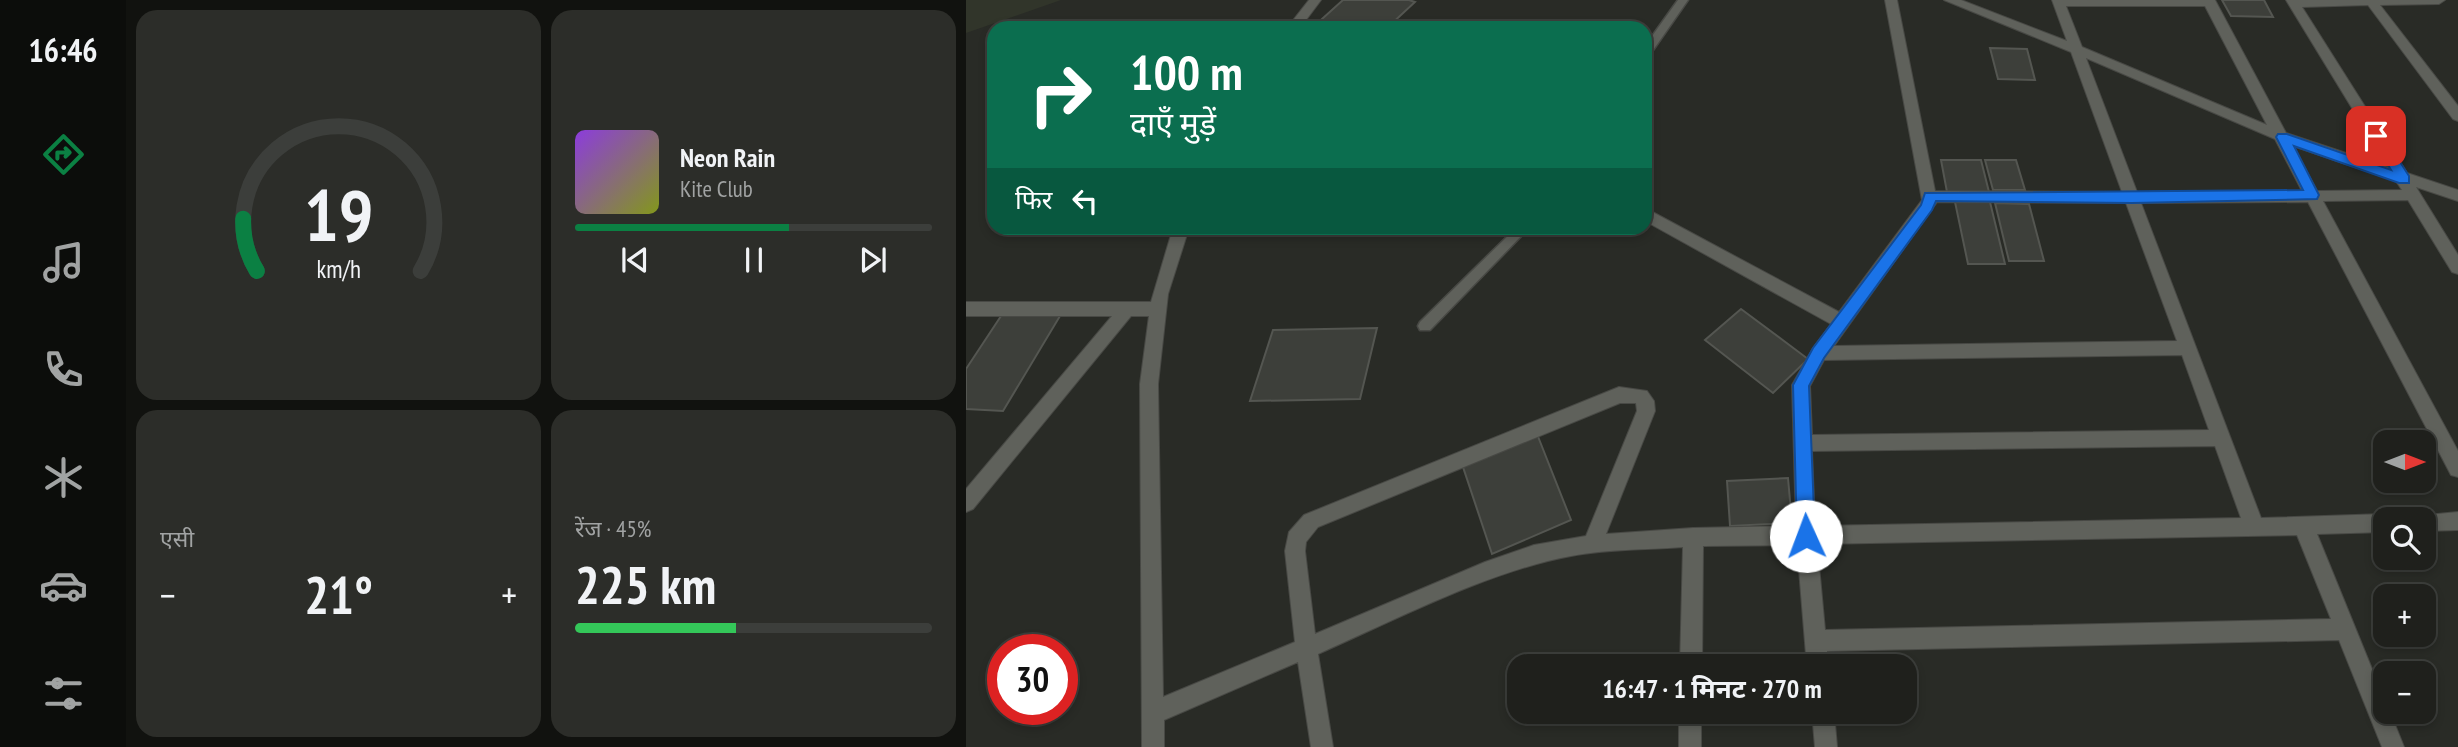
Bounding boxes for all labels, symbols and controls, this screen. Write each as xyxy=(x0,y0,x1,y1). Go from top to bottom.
text: 16:46 xyxy=(28,29,98,71)
text: 100 m xyxy=(1130,40,1243,104)
icon: right xyxy=(1015,49,1106,140)
text: दाएँ मुड़ें xyxy=(1130,102,1216,144)
pin xyxy=(2346,106,2406,166)
icon: arrive xyxy=(2357,117,2395,155)
icon: directions xyxy=(39,130,88,179)
text: Neon Rain xyxy=(680,141,775,174)
text: 19 xyxy=(304,167,373,261)
text: Kite Club xyxy=(680,174,753,203)
icon: left xyxy=(1066,182,1104,220)
text: फिर xyxy=(1015,183,1052,216)
icon: music xyxy=(39,238,88,287)
icon: previous xyxy=(616,241,654,279)
icon: pause xyxy=(735,241,773,279)
icon: next xyxy=(854,241,892,279)
text: km/h xyxy=(316,253,361,285)
icon: phone xyxy=(39,345,88,394)
north arrow xyxy=(2373,430,2436,494)
map controls xyxy=(2373,430,2436,724)
icon: climate xyxy=(39,453,88,502)
position arrow xyxy=(1769,499,1843,573)
button: search xyxy=(2373,507,2436,570)
text: रेंज · 45% xyxy=(575,514,651,543)
text: एसी xyxy=(160,524,194,553)
text: 225 km xyxy=(575,551,716,618)
icon: car xyxy=(39,561,88,610)
text: 21° xyxy=(304,561,373,628)
text: − xyxy=(160,570,176,619)
text: + xyxy=(501,570,517,619)
button: + xyxy=(2373,584,2436,647)
speed limit sign: 30 xyxy=(987,634,1078,725)
button: − xyxy=(2373,661,2436,724)
icon: filters xyxy=(39,669,88,718)
text: 16:47 · 1 मिनट · 270 m xyxy=(1602,672,1822,705)

